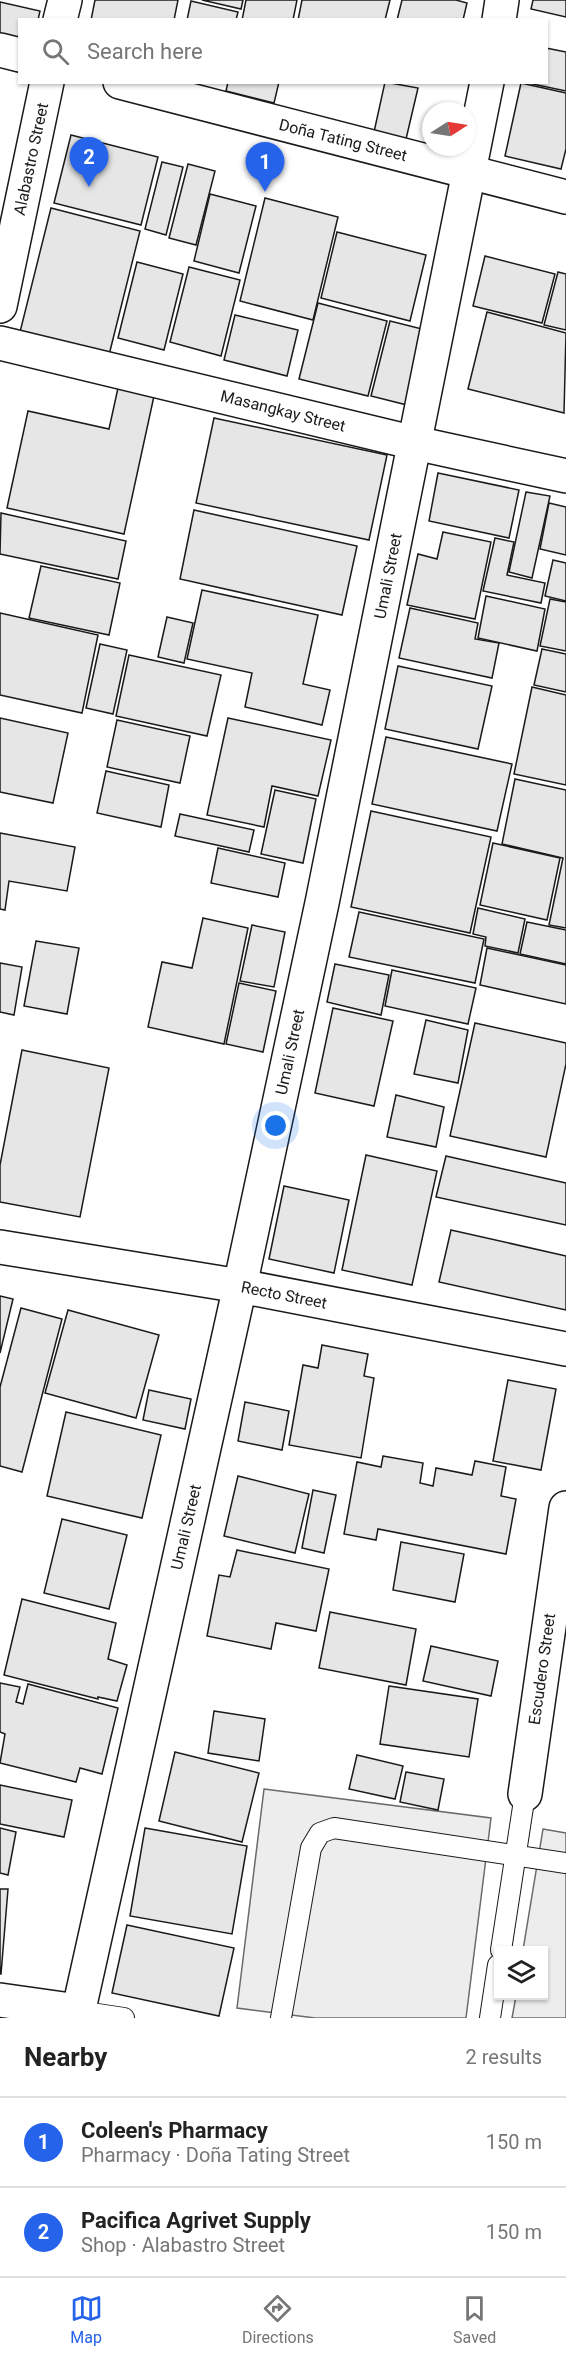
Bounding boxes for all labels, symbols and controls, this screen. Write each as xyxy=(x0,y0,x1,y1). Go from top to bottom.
search box xyxy=(18,18,548,84)
icon: search xyxy=(39,35,72,68)
text: Search here xyxy=(87,39,203,64)
street label: Alabastro Street xyxy=(10,101,52,217)
north arrow xyxy=(422,102,476,156)
street label: Doña Tating Street xyxy=(277,115,409,165)
pin: 2 xyxy=(70,138,109,187)
pin: 1 xyxy=(246,142,284,192)
street label: Masangkay Street xyxy=(219,386,347,436)
street label: Umali Street xyxy=(370,531,406,621)
street label: Umali Street xyxy=(272,1007,308,1097)
your location xyxy=(261,1111,290,1140)
street label: Recto Street xyxy=(239,1277,329,1313)
street label: Umali Street xyxy=(167,1482,205,1572)
street label: Escudero Street xyxy=(525,1612,559,1726)
map controls xyxy=(494,1946,548,2000)
button: layers xyxy=(494,1946,548,2000)
text: Nearby xyxy=(24,2042,107,2072)
text: 2 results xyxy=(466,2045,542,2069)
text: Coleen's Pharmacy xyxy=(81,2118,268,2143)
text: 1 xyxy=(38,2130,49,2154)
text: 150 m xyxy=(486,2130,542,2154)
text: Pharmacy · Doña Tating Street xyxy=(81,2143,350,2167)
text: Pacifica Agrivet Supply xyxy=(81,2208,311,2233)
text: 2 xyxy=(38,2220,49,2244)
text: 150 m xyxy=(486,2220,542,2244)
text: Shop · Alabastro Street xyxy=(81,2233,285,2257)
tab: Map xyxy=(70,2292,103,2347)
tab: Directions xyxy=(242,2292,314,2347)
tab: Saved xyxy=(453,2292,496,2347)

